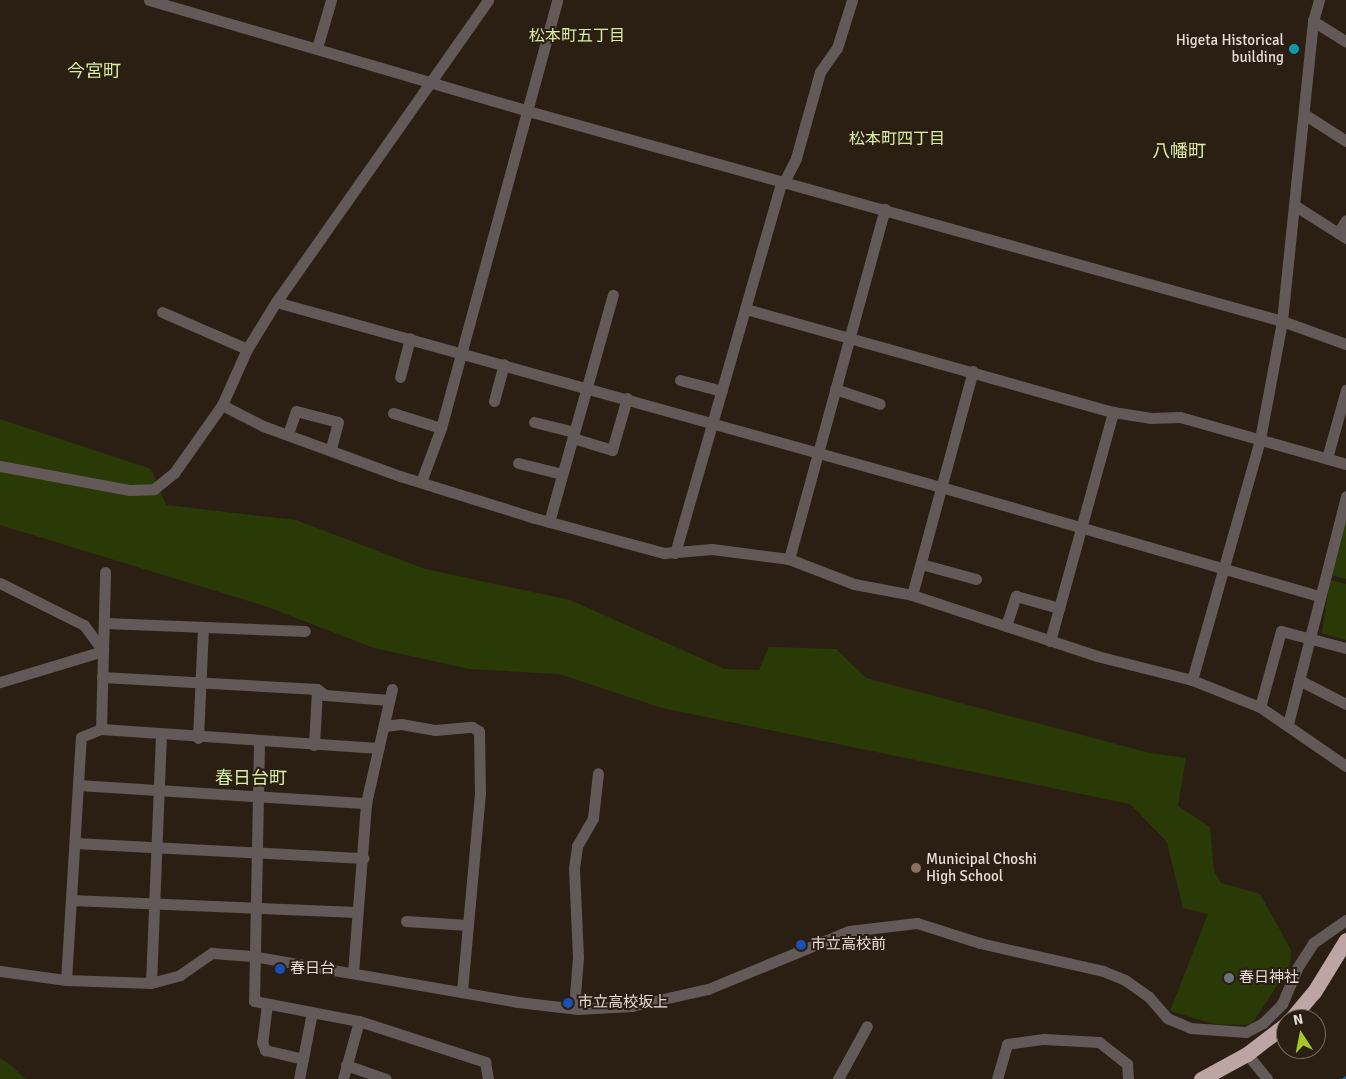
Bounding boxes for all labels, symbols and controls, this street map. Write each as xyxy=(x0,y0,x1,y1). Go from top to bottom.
district label: 松本町五丁目 xyxy=(529,26,625,46)
place label: Higeta Historical building xyxy=(1176,31,1284,66)
marker: Higeta Historical building xyxy=(1288,43,1300,55)
district label: 今宮町 xyxy=(67,60,121,82)
district label: 松本町四丁目 xyxy=(849,129,945,149)
district label: 八幡町 xyxy=(1152,140,1206,162)
district label: 春日台町 xyxy=(215,767,287,789)
place label: Municipal Choshi High School xyxy=(926,850,1037,885)
marker: Municipal Choshi High School xyxy=(910,862,922,874)
place label: 市立高校前 xyxy=(811,936,886,954)
marker: 市立高校前 xyxy=(795,939,807,951)
place label: 春日台 xyxy=(290,960,335,978)
marker: 春日台 xyxy=(274,963,286,975)
place label: 春日神社 xyxy=(1239,969,1299,987)
marker: 春日神社 xyxy=(1223,972,1235,984)
place label: 市立高校坂上 xyxy=(578,994,668,1012)
marker: 市立高校坂上 xyxy=(562,997,574,1009)
north arrow xyxy=(1276,1009,1326,1059)
text: N xyxy=(1292,1010,1305,1029)

